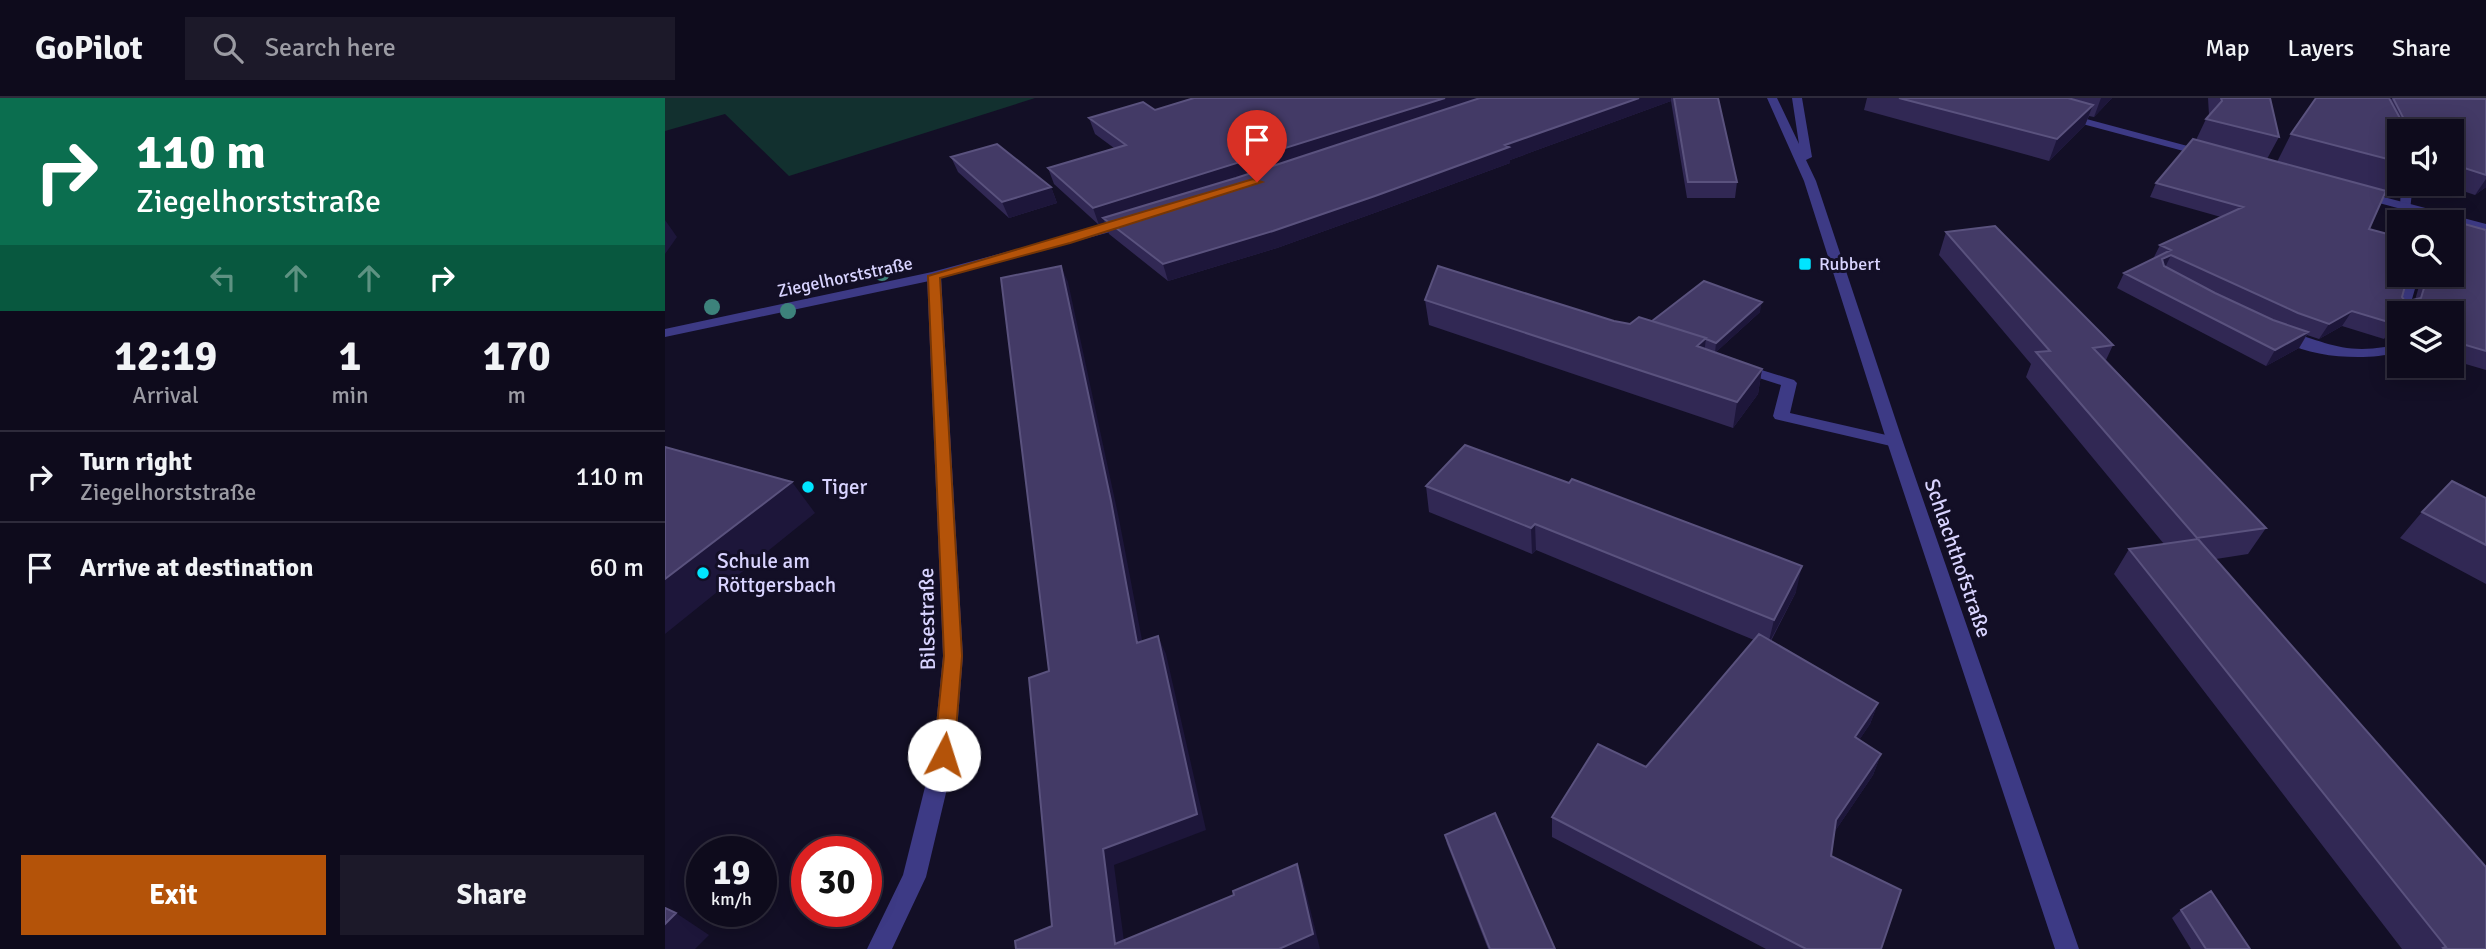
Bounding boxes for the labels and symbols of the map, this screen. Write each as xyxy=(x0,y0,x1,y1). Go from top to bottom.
pin xyxy=(1227,110,1287,182)
street label: Ziegelhorststraße xyxy=(775,252,915,302)
place label: Rubbert xyxy=(1819,253,1881,275)
marker: Rubbert xyxy=(1797,256,1813,272)
place label: Tiger xyxy=(822,474,868,500)
street label: Schlachthofstraße xyxy=(1919,475,1997,641)
marker: Tiger xyxy=(800,479,816,495)
place label: Schule am Röttgersbach xyxy=(717,548,836,598)
marker: Schule am Röttgersbach xyxy=(695,565,711,581)
street label: Bilsestraße xyxy=(913,567,941,671)
position arrow xyxy=(907,718,981,792)
speed limit sign: 30 xyxy=(791,836,882,927)

